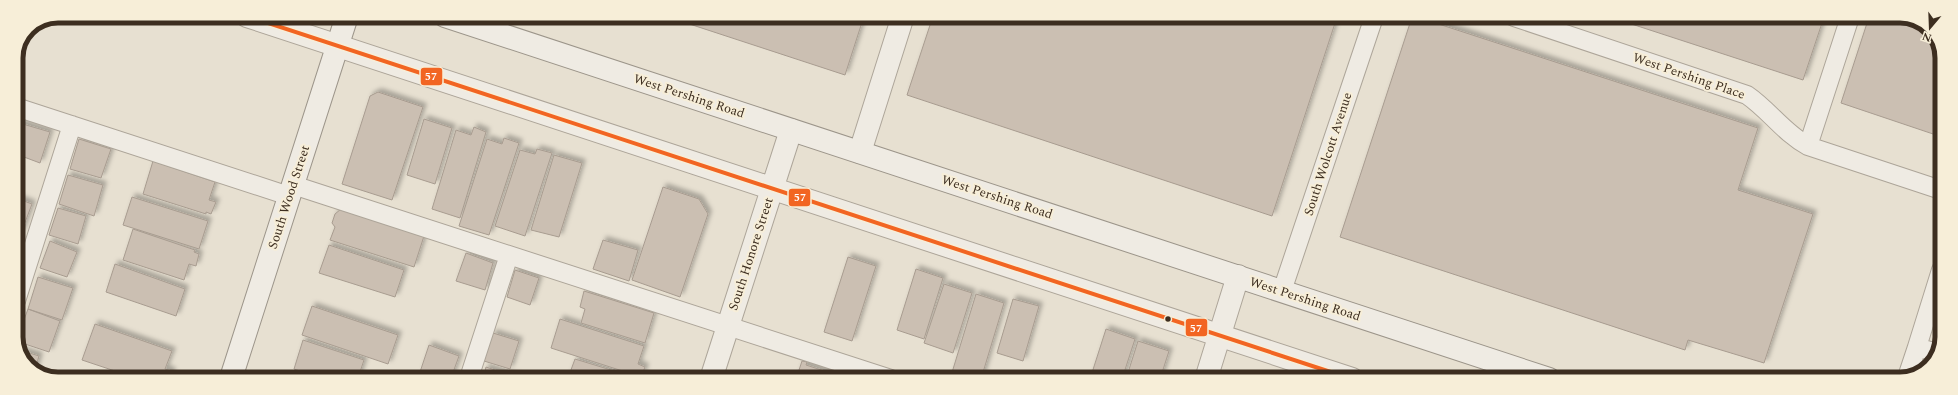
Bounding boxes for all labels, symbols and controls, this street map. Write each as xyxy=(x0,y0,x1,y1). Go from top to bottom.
north arrow xyxy=(1910,8,1950,48)
text: N xyxy=(1920,27,1934,46)
street label: West Pershing Place xyxy=(1630,47,1748,105)
line badge: 57 xyxy=(420,67,443,86)
text: 57 xyxy=(425,68,437,85)
street label: West Pershing Road xyxy=(631,69,747,123)
street label: South Wolcott Avenue xyxy=(1299,90,1357,218)
street label: South Wood Street xyxy=(263,142,315,252)
street label: West Pershing Road xyxy=(939,170,1055,224)
line badge: 57 xyxy=(788,188,811,207)
text: 57 xyxy=(794,189,806,206)
street label: South Honore Street xyxy=(723,194,779,313)
street label: West Pershing Road xyxy=(1247,272,1363,326)
unlabelled marker xyxy=(1163,314,1173,324)
line badge: 57 xyxy=(1185,318,1208,337)
text: 57 xyxy=(1190,320,1202,337)

